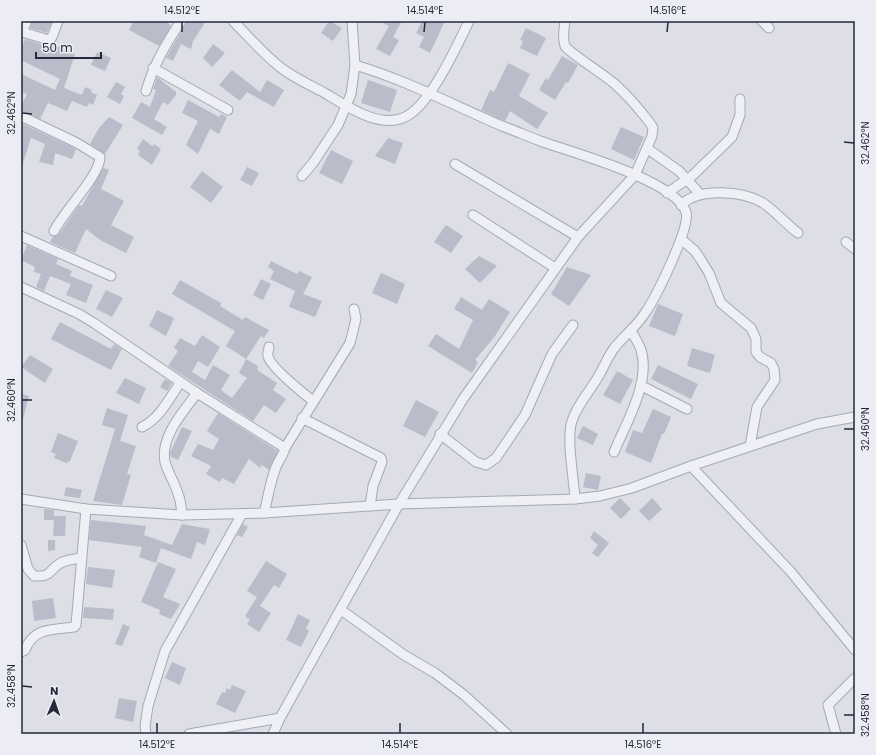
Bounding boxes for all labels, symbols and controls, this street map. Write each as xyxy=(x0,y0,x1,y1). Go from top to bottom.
text: 14.512°E xyxy=(164,3,200,18)
text: 14.514°E xyxy=(407,3,443,18)
text: 14.516°E xyxy=(650,3,686,18)
scale bar xyxy=(36,34,101,60)
text: 50 m xyxy=(42,39,73,56)
text: 32.462°N xyxy=(4,91,19,135)
text: 32.462°N xyxy=(858,121,873,165)
text: 32.460°N xyxy=(4,378,19,422)
text: 32.460°N xyxy=(858,407,873,451)
text: 32.458°N xyxy=(4,664,19,708)
north arrow xyxy=(34,681,74,721)
text: N xyxy=(50,683,59,699)
text: 32.458°N xyxy=(858,693,873,737)
text: 14.512°E xyxy=(139,737,175,752)
text: 14.514°E xyxy=(382,737,418,752)
text: 14.516°E xyxy=(625,737,661,752)

